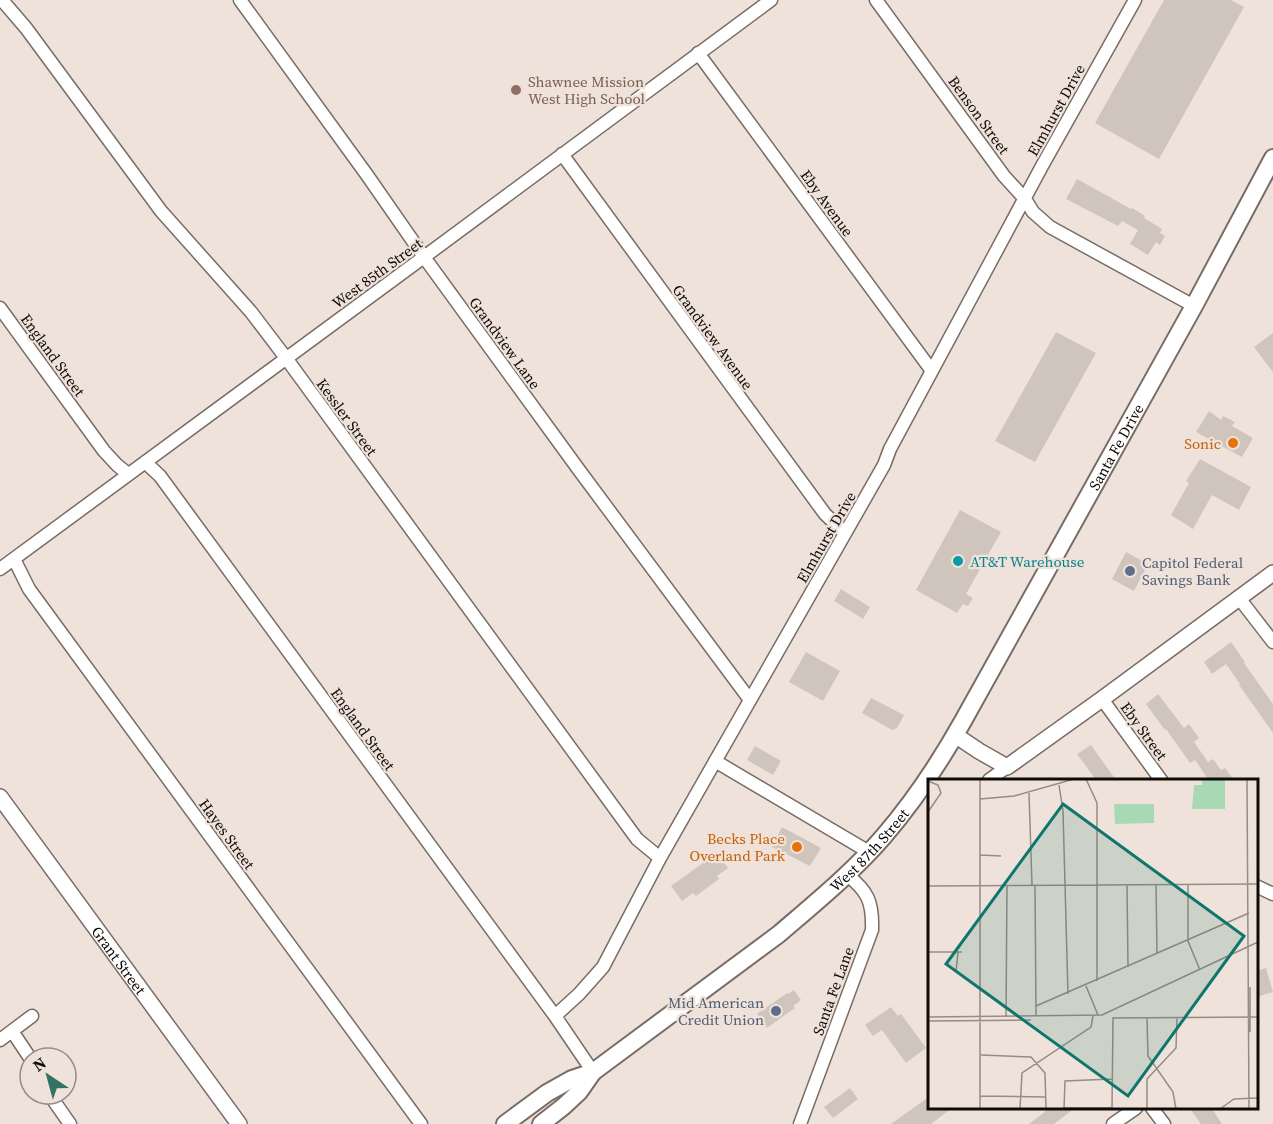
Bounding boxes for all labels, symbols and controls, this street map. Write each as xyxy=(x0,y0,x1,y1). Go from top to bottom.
street label: Elmhurst Drive xyxy=(1022,60,1090,160)
place label: Shawnee Mission West High School xyxy=(528,71,645,109)
street label: Benson Street xyxy=(943,71,1015,159)
marker: Shawnee Mission West High School xyxy=(509,83,523,97)
street label: Eby Avenue xyxy=(796,165,859,241)
street label: West 85th Street xyxy=(328,233,427,313)
street label: Grandview Avenue xyxy=(668,280,758,394)
street label: Grandview Lane xyxy=(464,293,546,394)
street label: England Street xyxy=(16,309,90,401)
street label: Kessler Street xyxy=(312,374,382,460)
street label: Santa Fe Drive xyxy=(1083,399,1148,494)
place label: Sonic xyxy=(1184,433,1221,454)
marker: Sonic xyxy=(1226,436,1240,450)
street label: Elmhurst Drive xyxy=(791,487,861,586)
place label: AT&T Warehouse xyxy=(970,551,1085,572)
place label: Capitol Federal Savings Bank xyxy=(1142,552,1244,590)
marker: AT&T Warehouse xyxy=(951,554,965,568)
marker: Capitol Federal Savings Bank xyxy=(1123,564,1137,578)
street label: England Street xyxy=(326,683,400,775)
street label: Eby Street xyxy=(1116,698,1172,765)
inset map xyxy=(928,779,1258,1109)
street label: Hayes Street xyxy=(194,794,260,874)
street label: West 87th Street xyxy=(825,804,913,896)
place label: Becks Place Overland Park xyxy=(690,828,786,866)
marker: Becks Place Overland Park xyxy=(790,840,804,854)
street label: Grant Street xyxy=(87,922,151,999)
street label: Santa Fe Lane xyxy=(807,944,859,1038)
place label: Mid American Credit Union xyxy=(668,992,764,1030)
marker: Mid American Credit Union xyxy=(769,1004,783,1018)
north arrow xyxy=(18,1046,78,1106)
text: N xyxy=(28,1051,51,1076)

